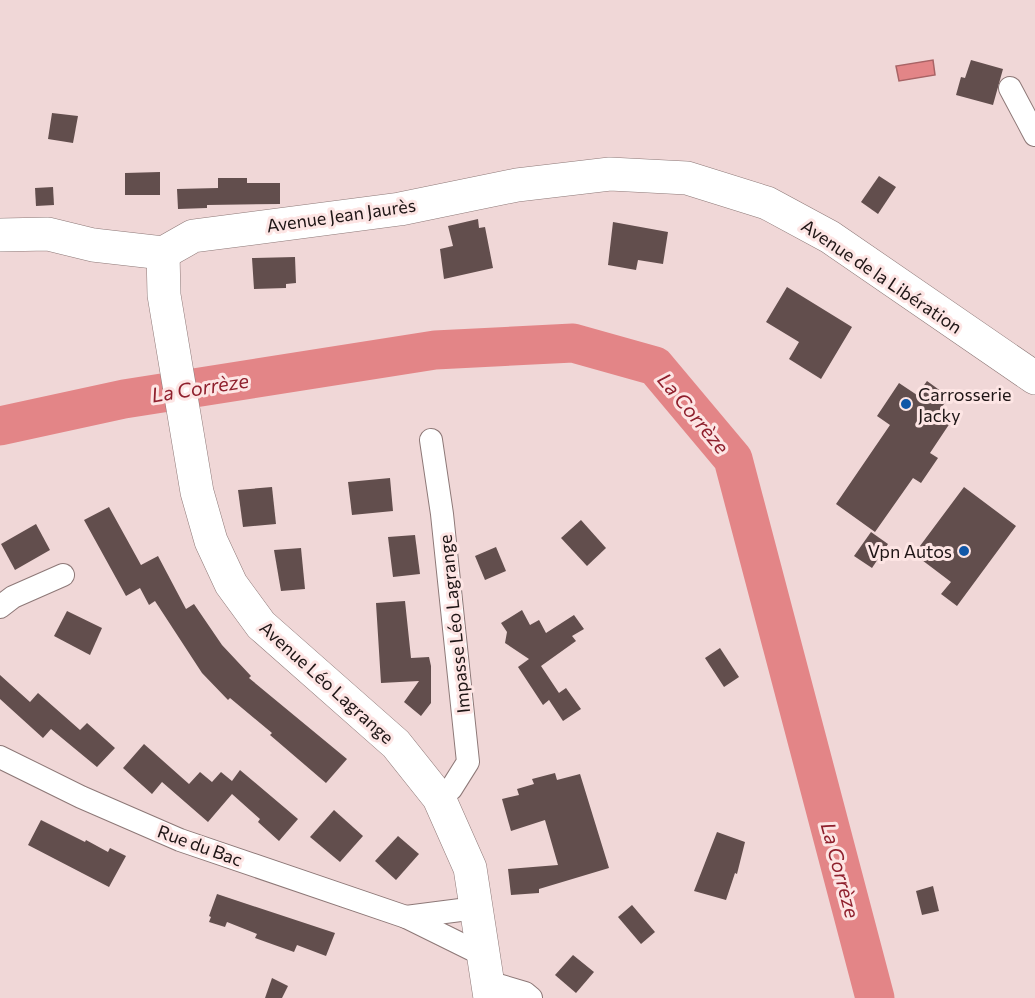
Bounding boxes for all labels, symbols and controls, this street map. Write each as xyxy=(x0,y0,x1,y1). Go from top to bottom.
street label: Avenue Jean Jaurès xyxy=(265,194,417,236)
street label: Avenue de la Libération xyxy=(798,214,966,338)
water label: La Corrèze xyxy=(150,367,251,407)
water label: La Corrèze xyxy=(653,368,735,459)
place label: Carrosserie Jacky xyxy=(918,383,1012,426)
marker: Carrosserie Jacky xyxy=(899,397,913,411)
street label: Impasse Léo Lagrange xyxy=(434,534,474,714)
place label: Vpn Autos xyxy=(868,540,952,562)
marker: Vpn Autos xyxy=(957,544,971,558)
street label: Avenue Léo Lagrange xyxy=(255,616,399,748)
street label: Rue du Bac xyxy=(155,819,246,871)
water label: La Corrèze xyxy=(817,820,865,921)

